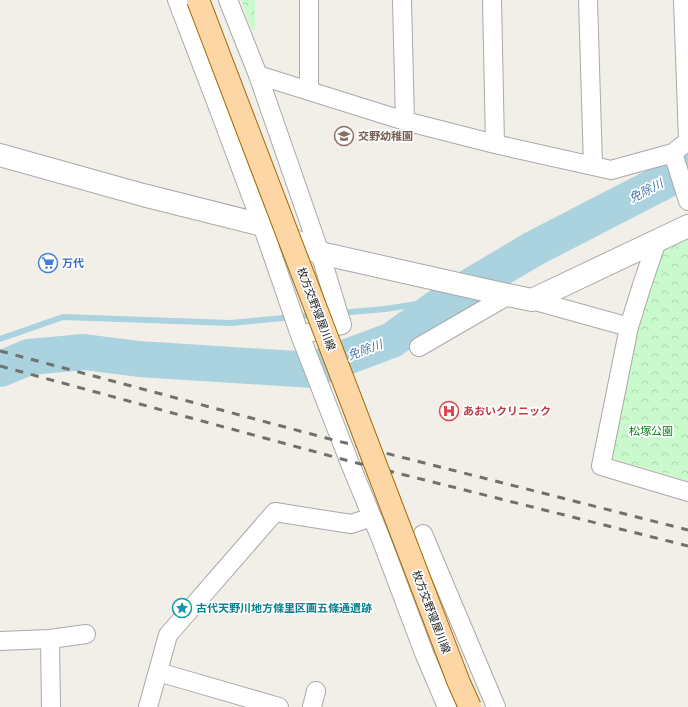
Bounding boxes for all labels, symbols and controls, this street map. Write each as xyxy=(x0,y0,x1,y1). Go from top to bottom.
school or university icon: 交野幼稚園 xyxy=(333,125,355,147)
place label: 交野幼稚園 xyxy=(358,130,413,143)
water label: 免除川 xyxy=(627,176,667,205)
supermarket icon: 万代 xyxy=(37,252,59,274)
place label: 万代 xyxy=(62,257,84,270)
street label: 枚方交野寝屋川線 xyxy=(294,266,338,352)
water label: 免除川 xyxy=(346,337,386,363)
hospital icon: あおいクリニック xyxy=(438,400,460,422)
place label: あおいクリニック xyxy=(463,405,551,418)
park label: 松塚公園 xyxy=(629,425,673,438)
street label: 枚方交野寝屋川線 xyxy=(409,569,453,655)
place icon: 古代天野川地方條里区画五條通遺跡 xyxy=(171,597,193,619)
place label: 古代天野川地方條里区画五條通遺跡 xyxy=(196,602,372,615)

